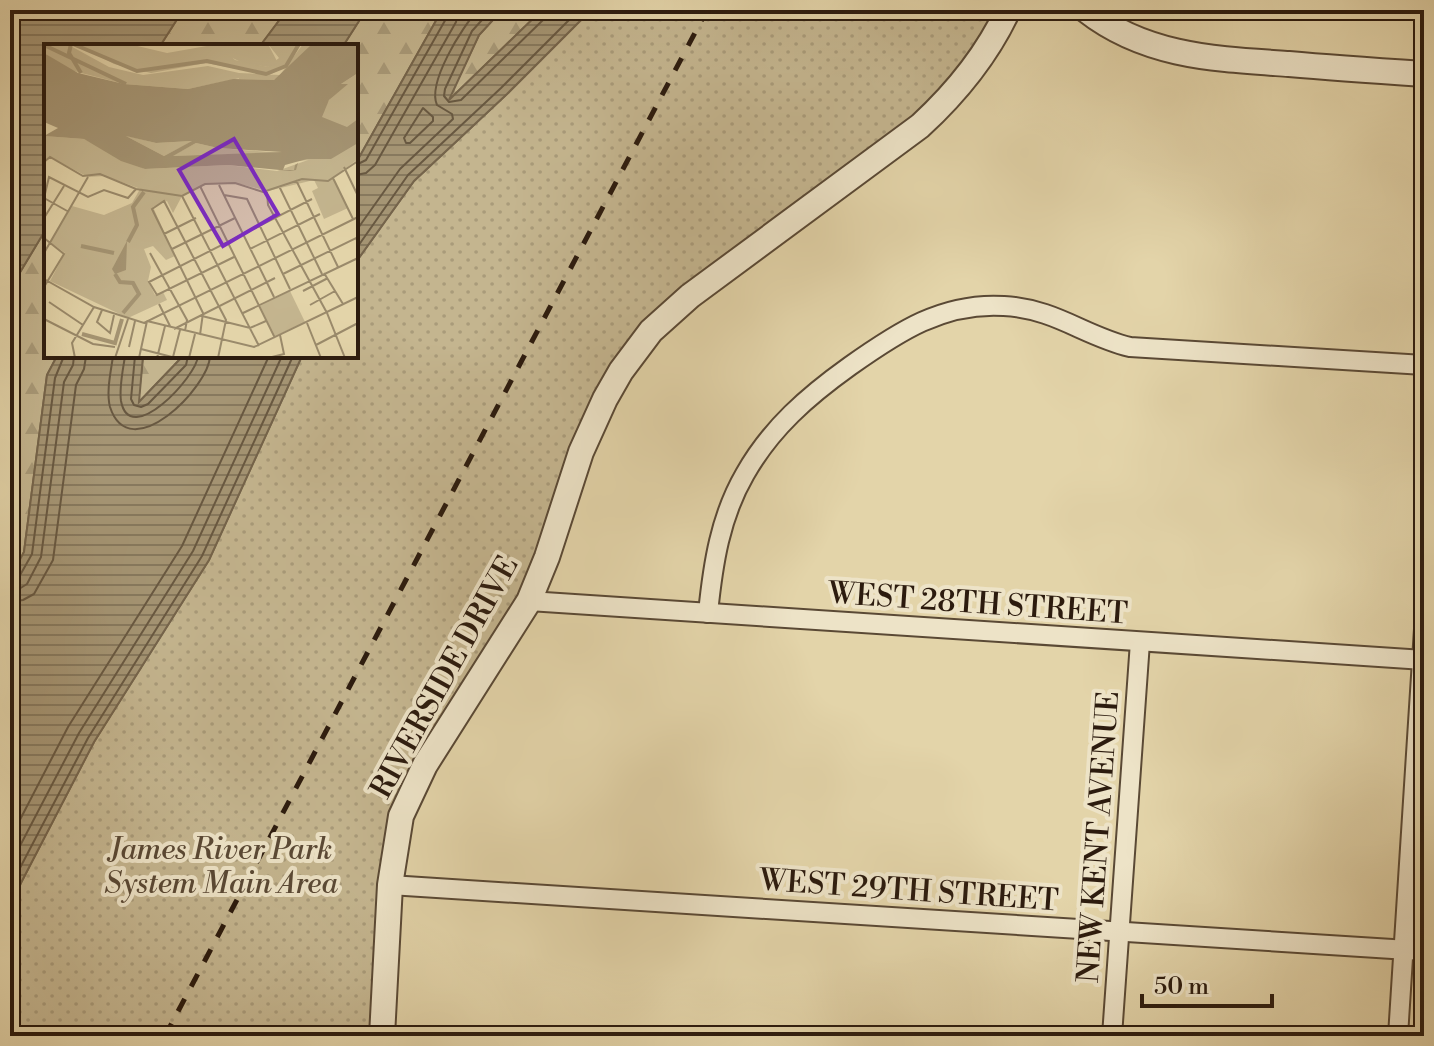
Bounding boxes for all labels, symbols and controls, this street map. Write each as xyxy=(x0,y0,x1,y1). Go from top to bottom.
inset map xyxy=(44,44,358,358)
street label: RIVERSIDE DRIVE xyxy=(362,550,527,805)
street label: WEST 28TH STREET xyxy=(826,575,1129,633)
street label: NEW KENT AVENUE xyxy=(1070,690,1128,984)
park label: James River Park System Main Area xyxy=(104,831,338,903)
street label: WEST 29TH STREET xyxy=(757,862,1060,920)
scale bar xyxy=(1142,958,1272,1008)
text: 50 m xyxy=(1154,972,1209,1002)

